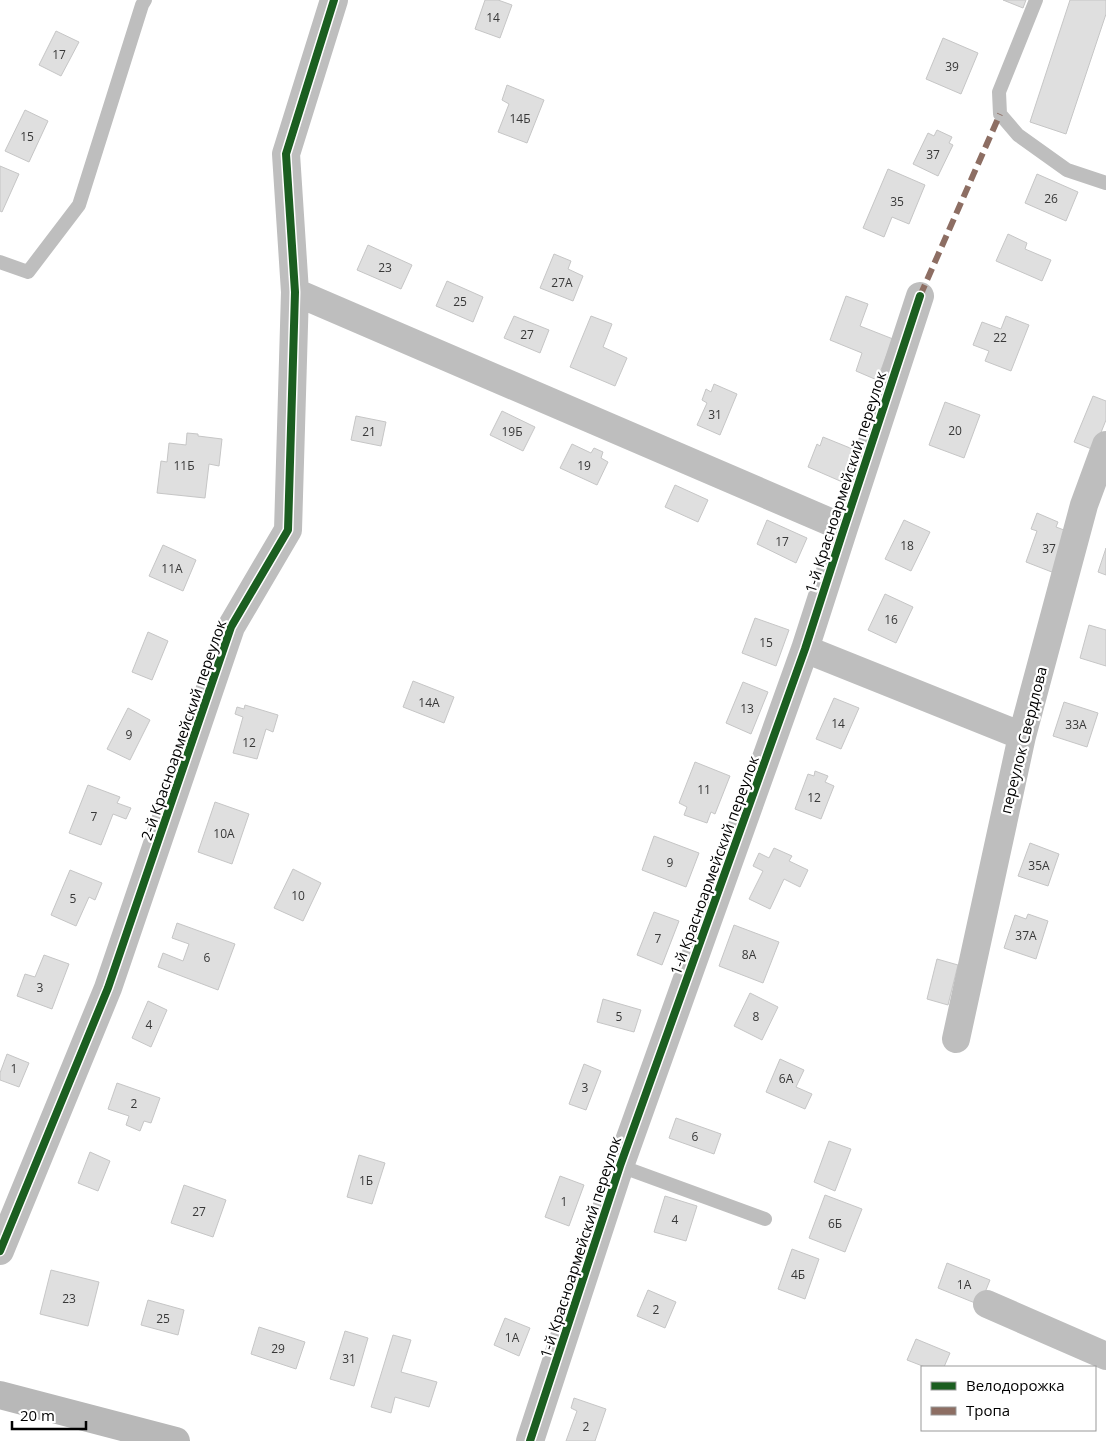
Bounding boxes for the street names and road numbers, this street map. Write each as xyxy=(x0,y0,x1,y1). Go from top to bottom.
street label: 1-й Красноармейский переулок xyxy=(800,368,890,595)
street label: 2-й Красноармейский переулок xyxy=(136,617,230,843)
street label: переулок Свердлова xyxy=(995,664,1051,816)
street label: 1-й Красноармейский переулок xyxy=(665,752,763,977)
street label: 1-й Красноармейский переулок xyxy=(535,1133,625,1360)

